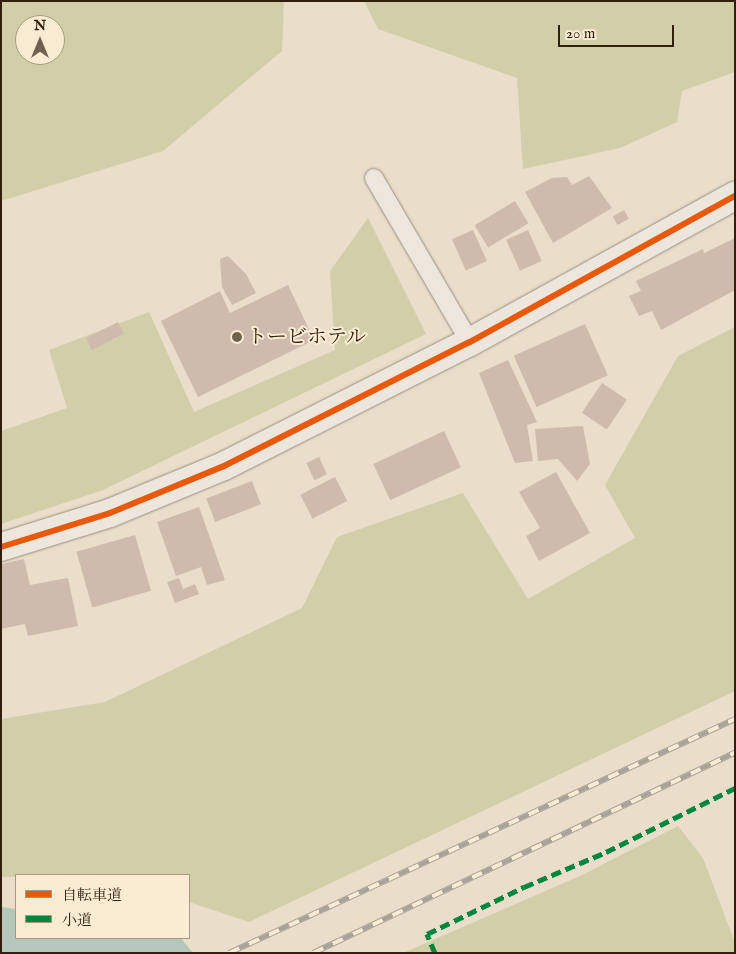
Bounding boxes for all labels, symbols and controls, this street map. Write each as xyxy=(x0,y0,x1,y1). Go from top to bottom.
north arrow xyxy=(15,15,65,65)
scale bar xyxy=(561,15,677,47)
text: N xyxy=(34,17,46,35)
text: 20 m xyxy=(566,24,595,43)
place label: トービホテル xyxy=(247,325,367,349)
marker: トービホテル xyxy=(231,331,243,343)
legend xyxy=(15,874,190,939)
text: 自転車道 xyxy=(62,886,122,905)
text: 小道 xyxy=(62,911,92,930)

